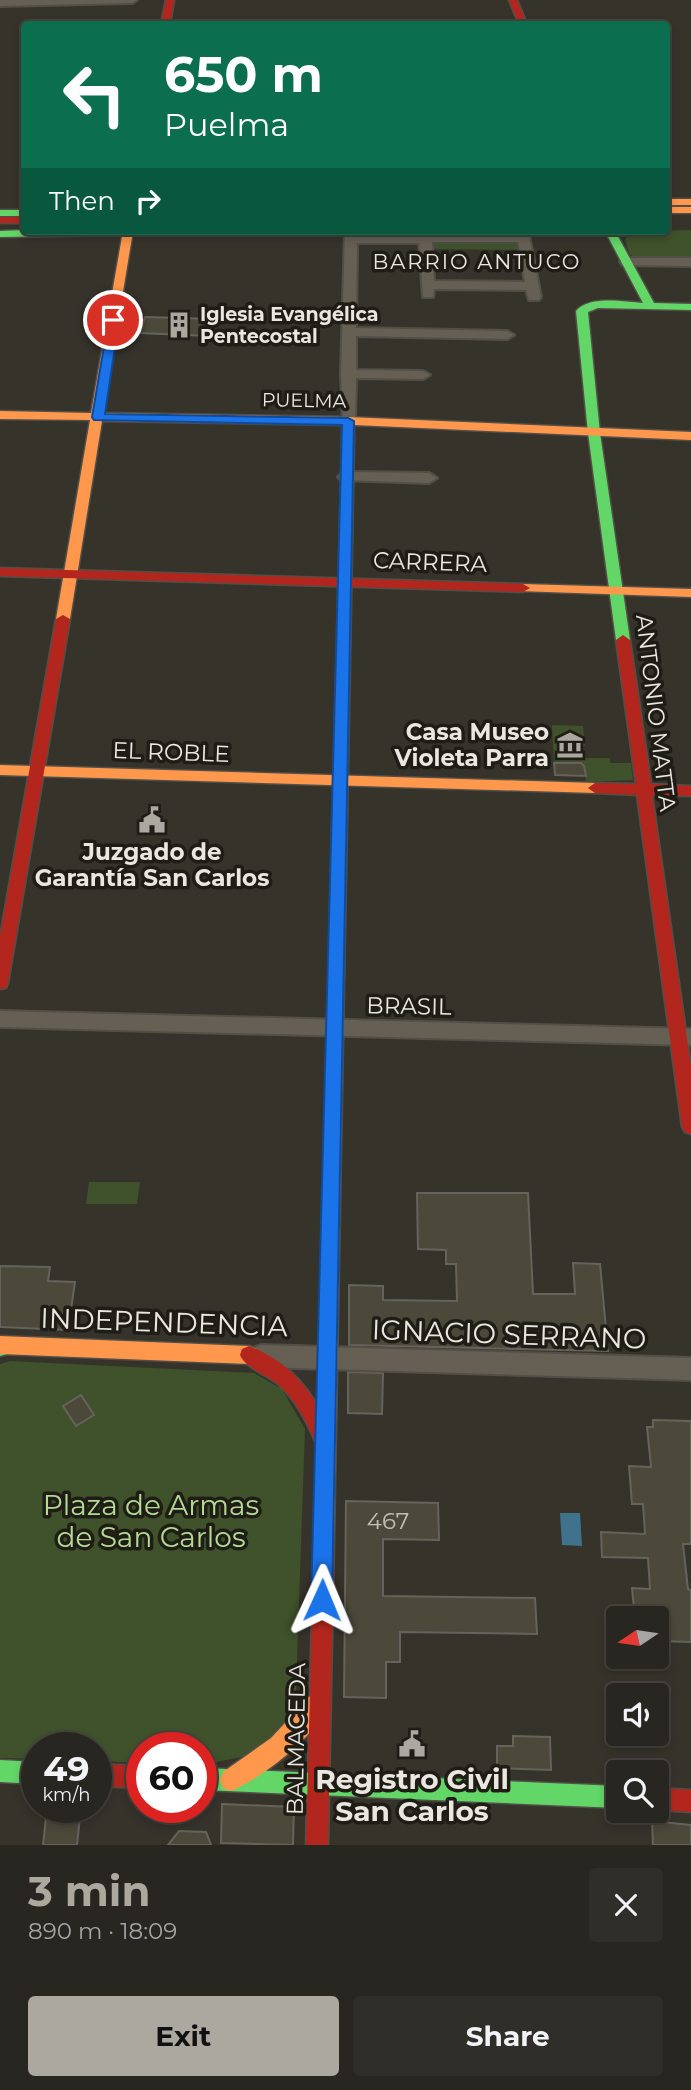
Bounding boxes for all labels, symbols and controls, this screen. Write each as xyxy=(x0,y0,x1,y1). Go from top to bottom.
text: 650 m xyxy=(164,45,323,104)
icon: left xyxy=(49,49,140,140)
text: Puelma xyxy=(164,105,289,144)
icon: right xyxy=(129,182,167,220)
text: Then xyxy=(49,185,115,217)
district label: BARRIO ANTUCO xyxy=(373,249,581,274)
pin xyxy=(83,290,143,350)
icon: arrive xyxy=(94,301,132,339)
place label: Iglesia Evangélica Pentecostal xyxy=(200,303,378,348)
building icon: Iglesia Evangélica Pentecostal xyxy=(164,310,194,340)
street label: PUELMA xyxy=(262,388,347,413)
street label: CARRERA xyxy=(372,546,488,578)
street label: ANTONIO MATTA xyxy=(630,613,682,814)
place label: Casa Museo Violeta Parra xyxy=(394,718,549,772)
museum icon: Casa Museo Violeta Parra xyxy=(555,730,585,760)
street label: EL ROBLE xyxy=(112,736,230,768)
public building icon: Juzgado de Garantía San Carlos xyxy=(137,805,167,835)
place label: Juzgado de Garantía San Carlos xyxy=(35,838,269,892)
street label: BRASIL xyxy=(366,991,452,1021)
street label: INDEPENDENCIA xyxy=(40,1301,289,1343)
street label: IGNACIO SERRANO xyxy=(371,1312,647,1356)
park label: Plaza de Armas de San Carlos xyxy=(43,1488,259,1554)
house number: 467 xyxy=(367,1507,409,1535)
position arrow xyxy=(285,1563,359,1637)
north arrow xyxy=(606,1606,668,1670)
map controls xyxy=(606,1606,669,1823)
street label: BALMACEDA xyxy=(281,1662,311,1815)
button: sound xyxy=(606,1683,669,1746)
public building icon: Registro Civil San Carlos xyxy=(397,1729,427,1759)
speed limit sign: 60 xyxy=(126,1732,217,1823)
text: 49 xyxy=(43,1747,90,1790)
button: search xyxy=(606,1760,669,1823)
place label: Registro Civil San Carlos xyxy=(315,1762,509,1828)
text: km/h xyxy=(42,1784,91,1806)
text: 3 min xyxy=(28,1865,150,1917)
button: close xyxy=(589,1868,663,1942)
text: 890 m · 18:09 xyxy=(28,1917,177,1945)
button: Exit xyxy=(28,1996,339,2076)
button: Share xyxy=(353,1996,663,2076)

